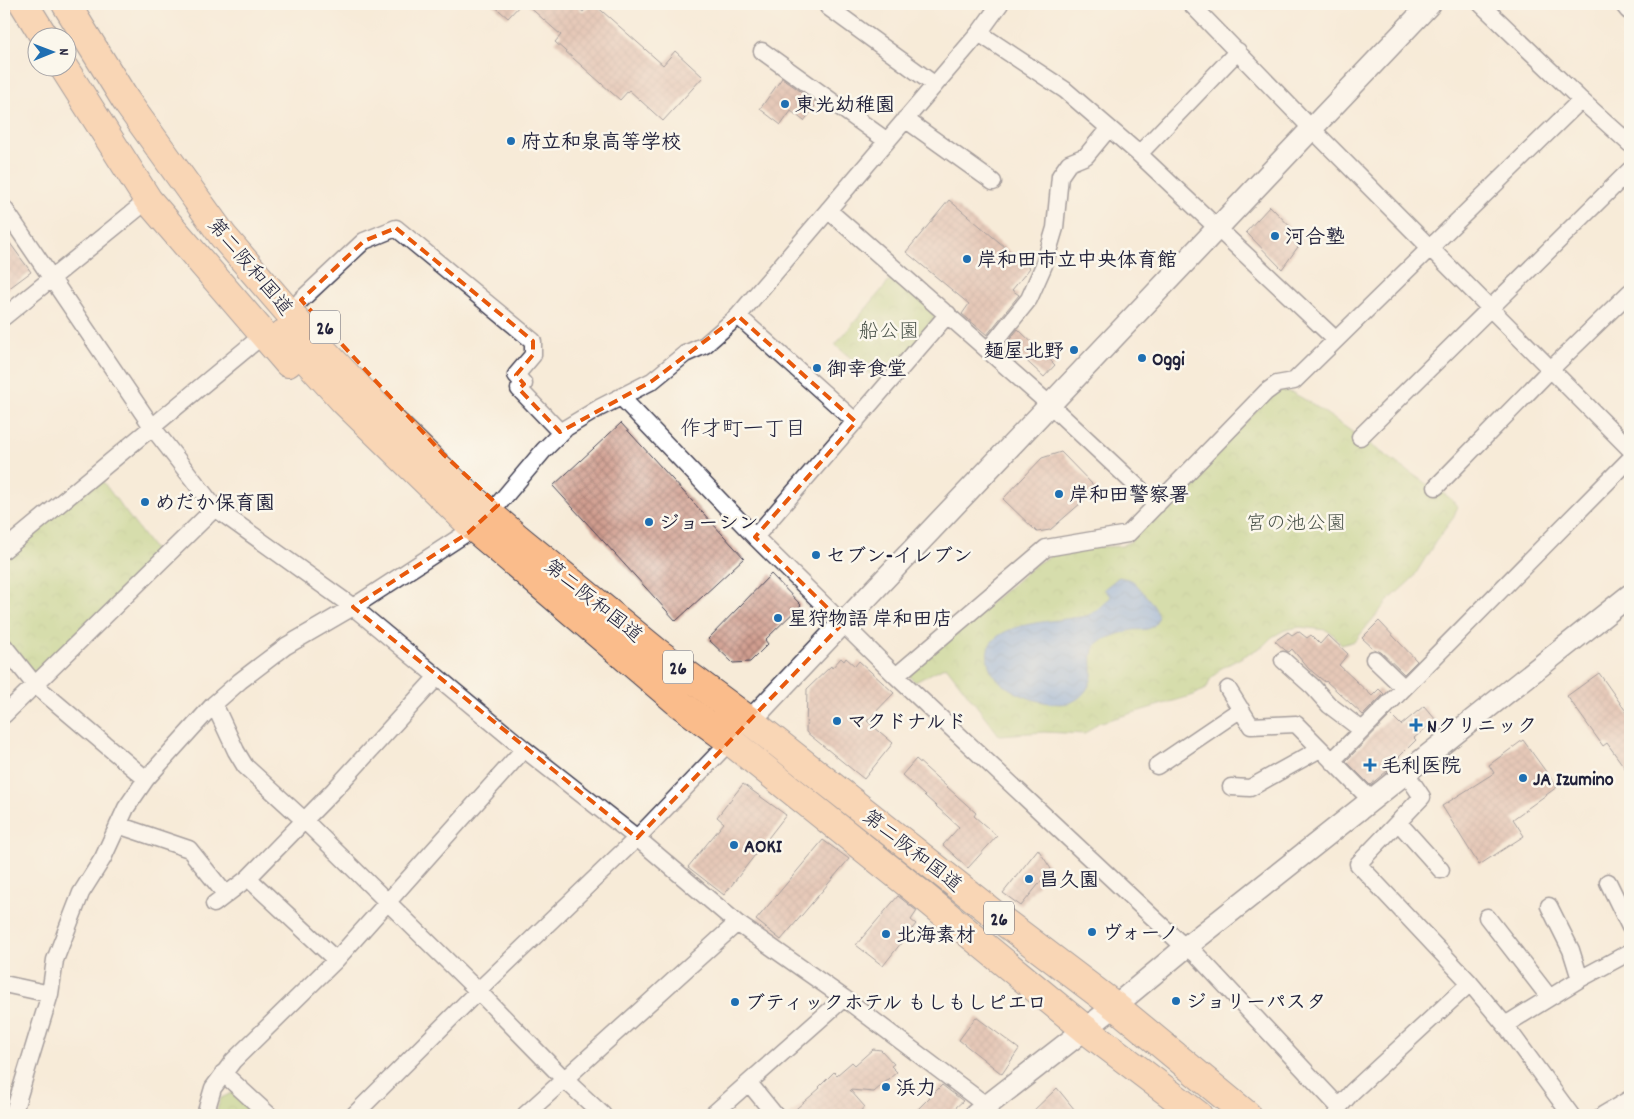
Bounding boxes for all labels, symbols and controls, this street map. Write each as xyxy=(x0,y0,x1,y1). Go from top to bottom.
north arrow xyxy=(28,28,78,78)
text: N xyxy=(53,48,73,56)
place label: 東光幼稚園 xyxy=(795,93,895,121)
marker: 東光幼稚園 xyxy=(779,98,791,110)
place label: 府立和泉高等学校 xyxy=(521,130,681,158)
marker: 府立和泉高等学校 xyxy=(505,135,517,147)
street label: 第二阪和国道 xyxy=(199,213,298,323)
place label: 河合塾 xyxy=(1285,225,1345,253)
marker: 河合塾 xyxy=(1269,230,1281,242)
place label: 岸和田市立中央体育館 xyxy=(977,248,1177,276)
marker: 岸和田市立中央体育館 xyxy=(961,253,973,265)
road number: 26 xyxy=(310,311,340,344)
park label: 船公園 xyxy=(859,319,919,347)
place label: 麺屋北野 xyxy=(984,339,1064,367)
marker: 麺屋北野 xyxy=(1068,344,1080,356)
place label: Oggi xyxy=(1152,347,1185,375)
marker: Oggi xyxy=(1136,352,1148,364)
place label: 御幸食堂 xyxy=(827,357,907,385)
marker: 御幸食堂 xyxy=(811,362,823,374)
district label: 作才町一丁目 xyxy=(680,416,806,446)
place label: 岸和田警察署 xyxy=(1069,483,1189,511)
marker: 岸和田警察署 xyxy=(1053,488,1065,500)
place label: めだか保育園 xyxy=(155,491,275,519)
marker: めだか保育園 xyxy=(139,496,151,508)
place label: ジョーシン xyxy=(659,511,759,539)
park label: 宮の池公園 xyxy=(1246,511,1346,539)
marker: ジョーシン xyxy=(643,516,655,528)
place label: セブン-イレブン xyxy=(826,544,973,572)
marker: セブン-イレブン xyxy=(810,549,822,561)
street label: 第二阪和国道 xyxy=(537,554,648,651)
place label: 星狩物語 岸和田店 xyxy=(788,607,953,635)
marker: 星狩物語 岸和田店 xyxy=(772,612,784,624)
road number: 26 xyxy=(663,650,693,684)
place label: マクドナルド xyxy=(847,710,966,738)
place label: Nクリニック xyxy=(1427,714,1537,742)
marker: マクドナルド xyxy=(831,715,843,727)
marker: Nクリニック xyxy=(1409,718,1423,732)
place label: 毛利医院 xyxy=(1381,754,1461,782)
marker: 毛利医院 xyxy=(1363,758,1377,772)
place label: JA Izumino xyxy=(1533,767,1614,795)
marker: JA Izumino xyxy=(1517,772,1529,784)
street label: 第二阪和国道 xyxy=(855,804,967,900)
place label: AOKI xyxy=(744,834,783,862)
marker: AOKI xyxy=(728,839,740,851)
place label: 昌久園 xyxy=(1039,868,1099,896)
marker: 昌久園 xyxy=(1023,873,1035,885)
road number: 26 xyxy=(984,901,1014,934)
place label: ヴォーノ xyxy=(1102,921,1179,949)
place label: 北海素材 xyxy=(896,923,976,951)
marker: ヴォーノ xyxy=(1086,926,1098,938)
marker: 北海素材 xyxy=(880,928,892,940)
place label: ジョリーパスタ xyxy=(1186,990,1326,1018)
place label: ブティックホテル もしもしピエロ xyxy=(745,991,1047,1019)
marker: ジョリーパスタ xyxy=(1170,995,1182,1007)
marker: ブティックホテル もしもしピエロ xyxy=(729,996,741,1008)
place label: 浜力 xyxy=(896,1076,936,1104)
marker: 浜力 xyxy=(880,1081,892,1093)

